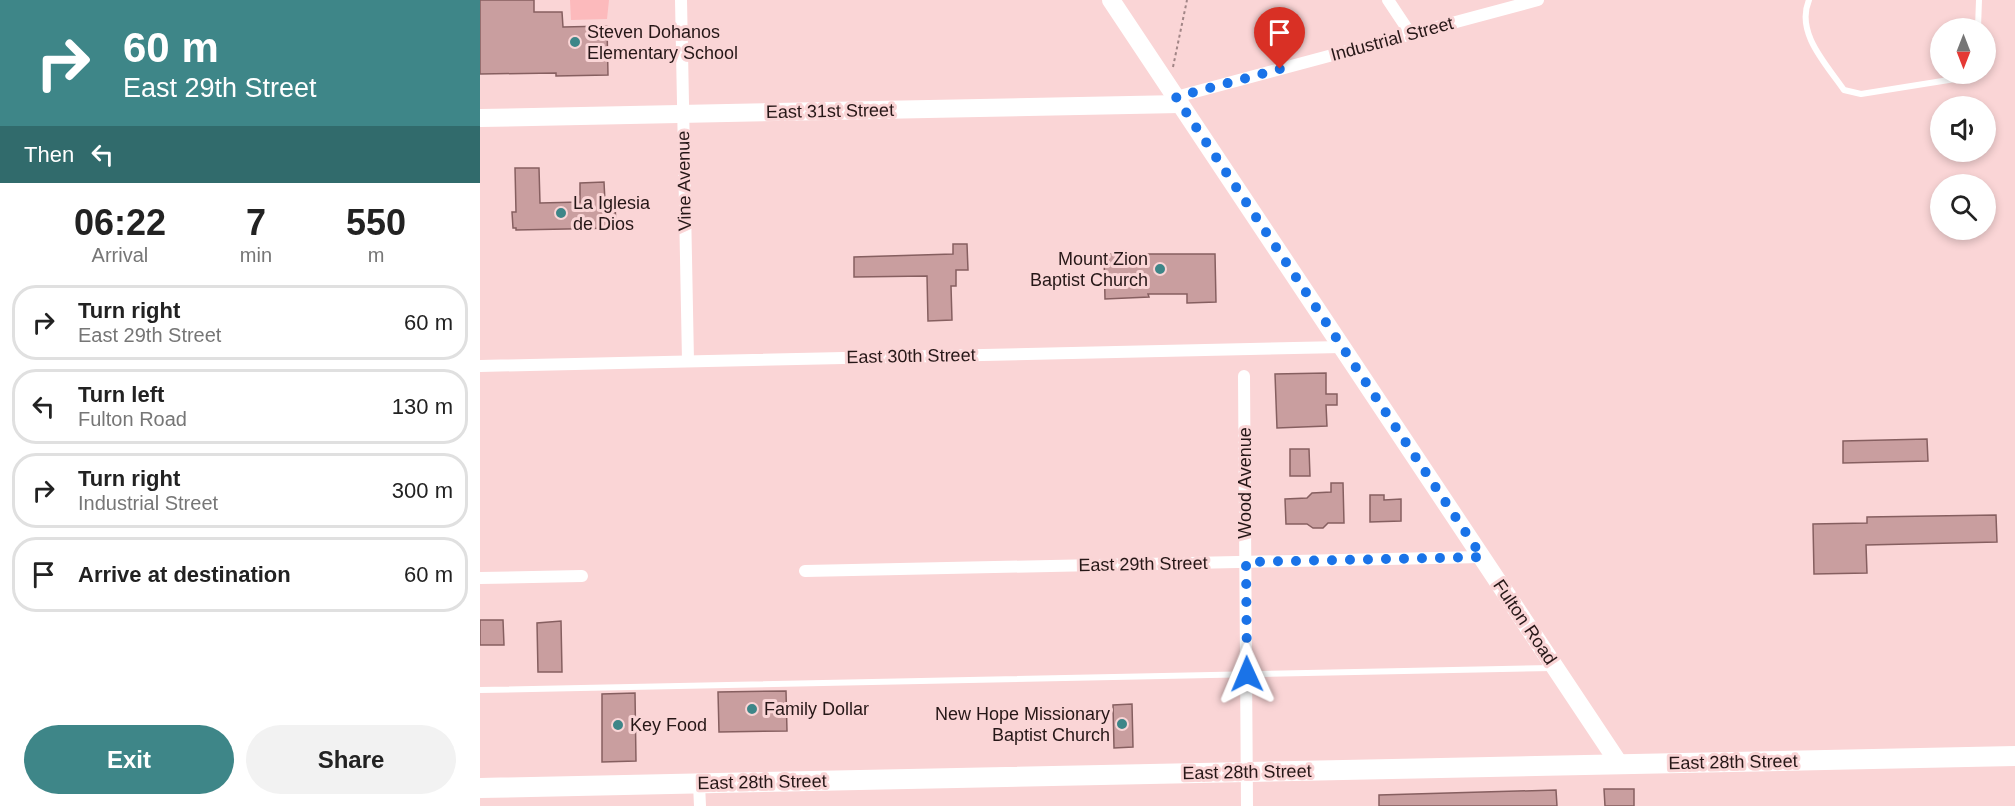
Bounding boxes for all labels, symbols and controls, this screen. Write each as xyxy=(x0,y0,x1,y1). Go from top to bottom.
pin xyxy=(1254,7,1305,69)
street label: Industrial Street xyxy=(1329,13,1455,65)
icon: arrive xyxy=(1263,16,1296,49)
north arrow xyxy=(1930,18,1996,84)
map controls xyxy=(1930,18,1996,240)
place label: Steven Dohanos Elementary School xyxy=(587,22,738,63)
icon: right xyxy=(24,24,102,102)
text: 60 m xyxy=(123,24,219,71)
marker: Steven Dohanos Elementary School xyxy=(568,35,582,49)
text: East 29th Street xyxy=(123,73,317,103)
button: sound xyxy=(1930,96,1996,162)
street label: East 31st Street xyxy=(766,100,894,122)
street label: Vine Avenue xyxy=(673,131,695,231)
icon: left xyxy=(86,138,119,171)
text: Then xyxy=(24,142,74,167)
button: search xyxy=(1930,174,1996,240)
place label: La Iglesia de Dios xyxy=(573,193,651,234)
text: 06:22 xyxy=(74,202,166,243)
text: 7 xyxy=(246,202,266,243)
text: 550 xyxy=(346,202,406,243)
marker: La Iglesia de Dios xyxy=(554,206,568,220)
text: Arrival xyxy=(92,244,148,266)
text: min xyxy=(240,244,272,266)
text: m xyxy=(368,244,384,266)
place label: Mount Zion Baptist Church xyxy=(1030,249,1148,290)
marker: Mount Zion Baptist Church xyxy=(1153,262,1167,276)
text: Turn right xyxy=(78,298,180,323)
icon: right xyxy=(27,306,60,339)
text: 60 m xyxy=(404,310,453,335)
text: East 29th Street xyxy=(78,324,221,346)
street label: East 30th Street xyxy=(846,345,976,367)
text: Turn left xyxy=(78,382,164,407)
icon: left xyxy=(27,390,60,423)
text: 130 m xyxy=(392,394,453,419)
text: Fulton Road xyxy=(78,408,187,430)
street label: Wood Avenue xyxy=(1235,427,1255,539)
text: Turn right xyxy=(78,466,180,491)
icon: right xyxy=(27,474,60,507)
text: 300 m xyxy=(392,478,453,503)
text: Industrial Street xyxy=(78,492,218,514)
street label: East 29th Street xyxy=(1078,553,1208,575)
icon: arrive xyxy=(27,558,60,591)
text: Arrive at destination xyxy=(78,562,291,587)
text: 60 m xyxy=(404,562,453,587)
street label: Fulton Road xyxy=(1489,576,1561,668)
position arrow xyxy=(1215,642,1279,706)
place label: Family Dollar xyxy=(764,699,869,719)
marker: Family Dollar xyxy=(745,702,759,716)
place label: New Hope Missionary Baptist Church xyxy=(935,704,1110,745)
place label: Key Food xyxy=(630,715,707,735)
marker: New Hope Missionary Baptist Church xyxy=(1115,717,1129,731)
marker: Key Food xyxy=(611,718,625,732)
button: Exit xyxy=(24,725,234,794)
button: Share xyxy=(246,725,456,794)
street label: East 28th Street xyxy=(1668,751,1798,773)
street label: East 28th Street xyxy=(1182,761,1312,783)
street label: East 28th Street xyxy=(697,771,827,793)

